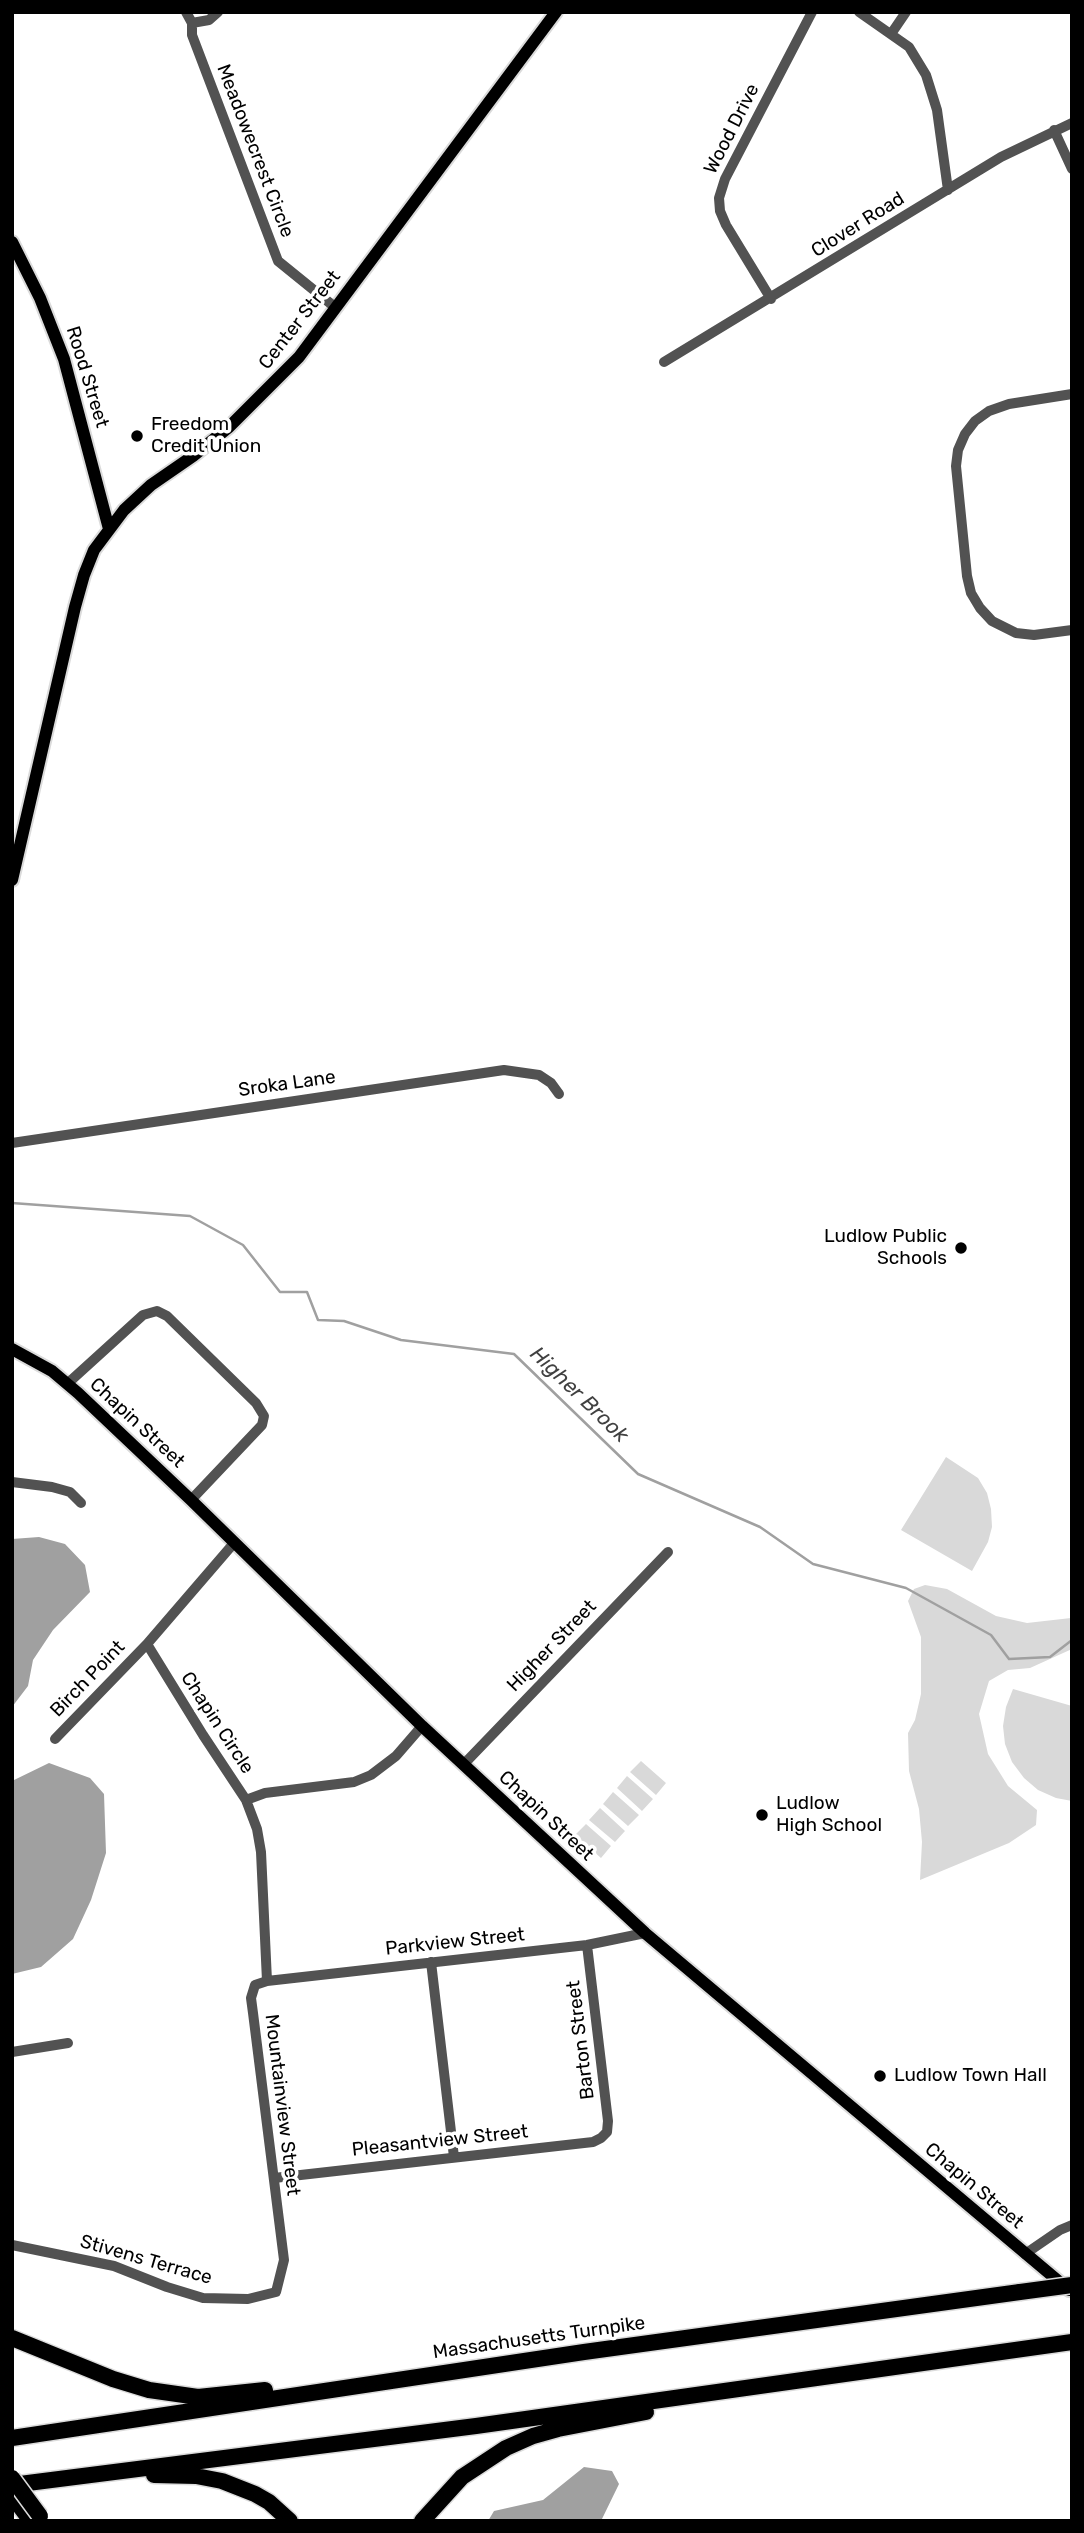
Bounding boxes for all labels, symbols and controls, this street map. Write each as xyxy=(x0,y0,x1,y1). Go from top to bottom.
street label: Meadowecrest Circle xyxy=(211,61,299,241)
street label: Wood Drive xyxy=(700,80,764,178)
street label: Clover Road xyxy=(807,187,909,263)
street label: Center Street xyxy=(254,266,346,374)
street label: Rood Street xyxy=(61,323,113,431)
place label: Freedom Credit Union xyxy=(151,414,261,458)
marker: Freedom Credit Union xyxy=(129,428,145,444)
street label: Sroka Lane xyxy=(237,1066,337,1102)
place label: Ludlow Public Schools xyxy=(824,1226,947,1270)
marker: Ludlow Public Schools xyxy=(953,1240,969,1256)
water label: Higher Brook xyxy=(525,1342,633,1448)
street label: Chapin Street xyxy=(85,1373,189,1473)
street label: Higher Street xyxy=(503,1595,601,1697)
street label: Birch Point xyxy=(46,1636,130,1722)
street label: Chapin Circle xyxy=(176,1668,258,1778)
street label: Chapin Street xyxy=(494,1766,598,1866)
place label: Ludlow High School xyxy=(776,1793,882,1837)
marker: Ludlow High School xyxy=(754,1807,770,1823)
street label: Parkview Street xyxy=(384,1923,526,1961)
street label: Barton Street xyxy=(562,1979,600,2101)
street label: Mountainview Street xyxy=(260,2013,304,2197)
place label: Ludlow Town Hall xyxy=(894,2065,1047,2087)
marker: Ludlow Town Hall xyxy=(872,2068,888,2084)
street label: Pleasantview Street xyxy=(351,2120,529,2162)
street label: Chapin Street xyxy=(920,2138,1028,2234)
street label: Stivens Terrace xyxy=(77,2230,215,2290)
street label: Massachusetts Turnpike xyxy=(431,2312,647,2364)

